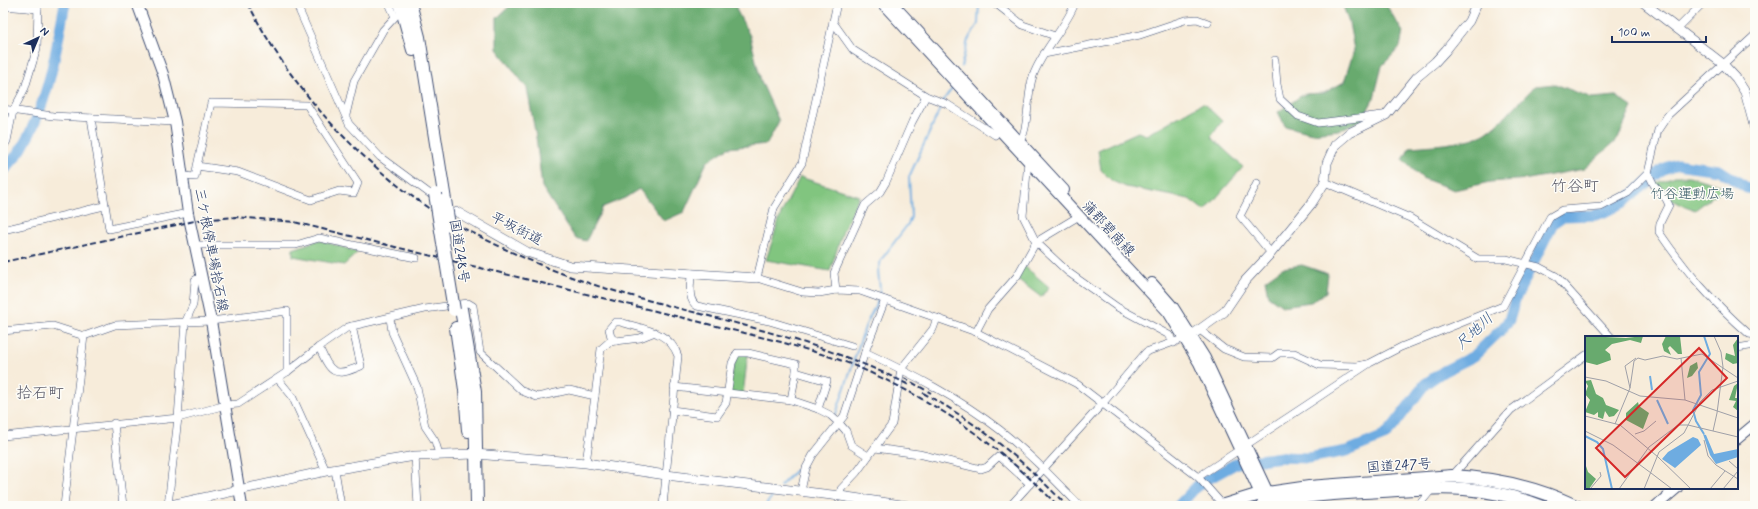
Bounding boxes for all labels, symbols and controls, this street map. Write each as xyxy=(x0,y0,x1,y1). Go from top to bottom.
north arrow xyxy=(18,18,58,58)
scale bar xyxy=(1612,18,1706,44)
text: N xyxy=(37,24,52,39)
text: 100 m xyxy=(1618,25,1650,41)
district label: 竹谷町 xyxy=(1551,176,1599,197)
park label: 竹谷運動広場 xyxy=(1650,185,1734,203)
street label: 三ケ根停車場拾石線 xyxy=(190,187,232,314)
street label: 蒲郡碧南線 xyxy=(1078,197,1139,260)
street label: 平坂街道 xyxy=(488,208,546,250)
street label: 国道248号 xyxy=(445,218,473,285)
water label: 尺地川 xyxy=(1451,309,1498,354)
inset map xyxy=(1585,336,1738,489)
district label: 拾石町 xyxy=(16,383,64,404)
street label: 国道247号 xyxy=(1366,455,1432,477)

